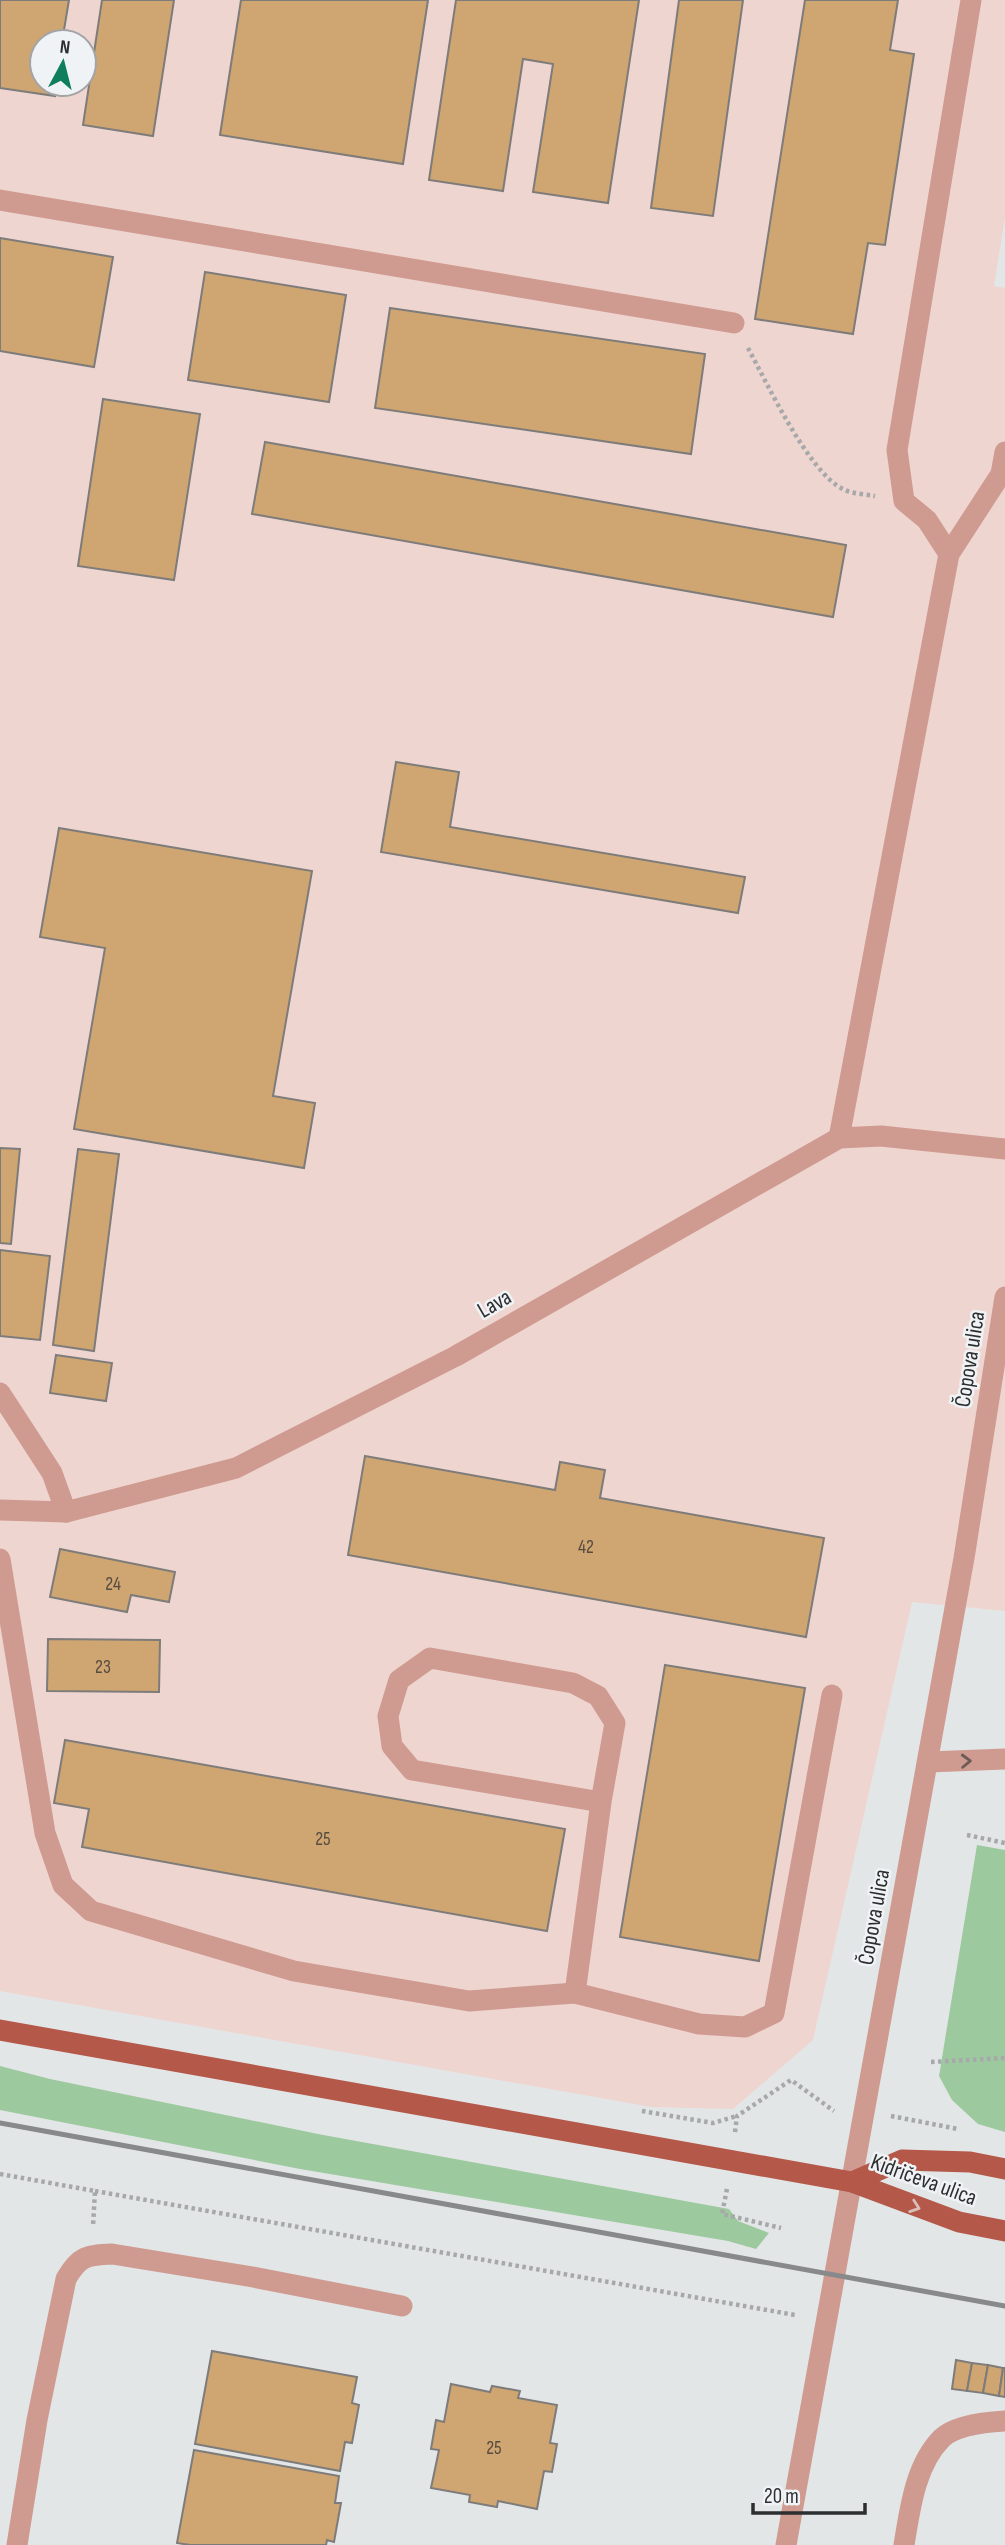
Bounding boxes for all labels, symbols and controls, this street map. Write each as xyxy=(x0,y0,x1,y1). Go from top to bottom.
north arrow xyxy=(28,28,98,98)
text: N xyxy=(58,36,71,60)
street label: Lava xyxy=(473,1283,516,1325)
street label: Čopova ulica xyxy=(949,1309,991,1409)
house number: 42 xyxy=(578,1536,594,1559)
house number: 24 xyxy=(105,1573,121,1596)
house number: 23 xyxy=(95,1656,111,1679)
one-way arrow xyxy=(961,1753,972,1768)
house number: 25 xyxy=(315,1828,331,1851)
street label: Čopova ulica xyxy=(852,1867,896,1967)
street label: Kidričeva ulica xyxy=(867,2148,981,2212)
one-way arrow xyxy=(908,2199,921,2213)
house number: 25 xyxy=(486,2437,502,2460)
scale bar xyxy=(753,2472,865,2516)
text: 20 m xyxy=(764,2484,799,2509)

